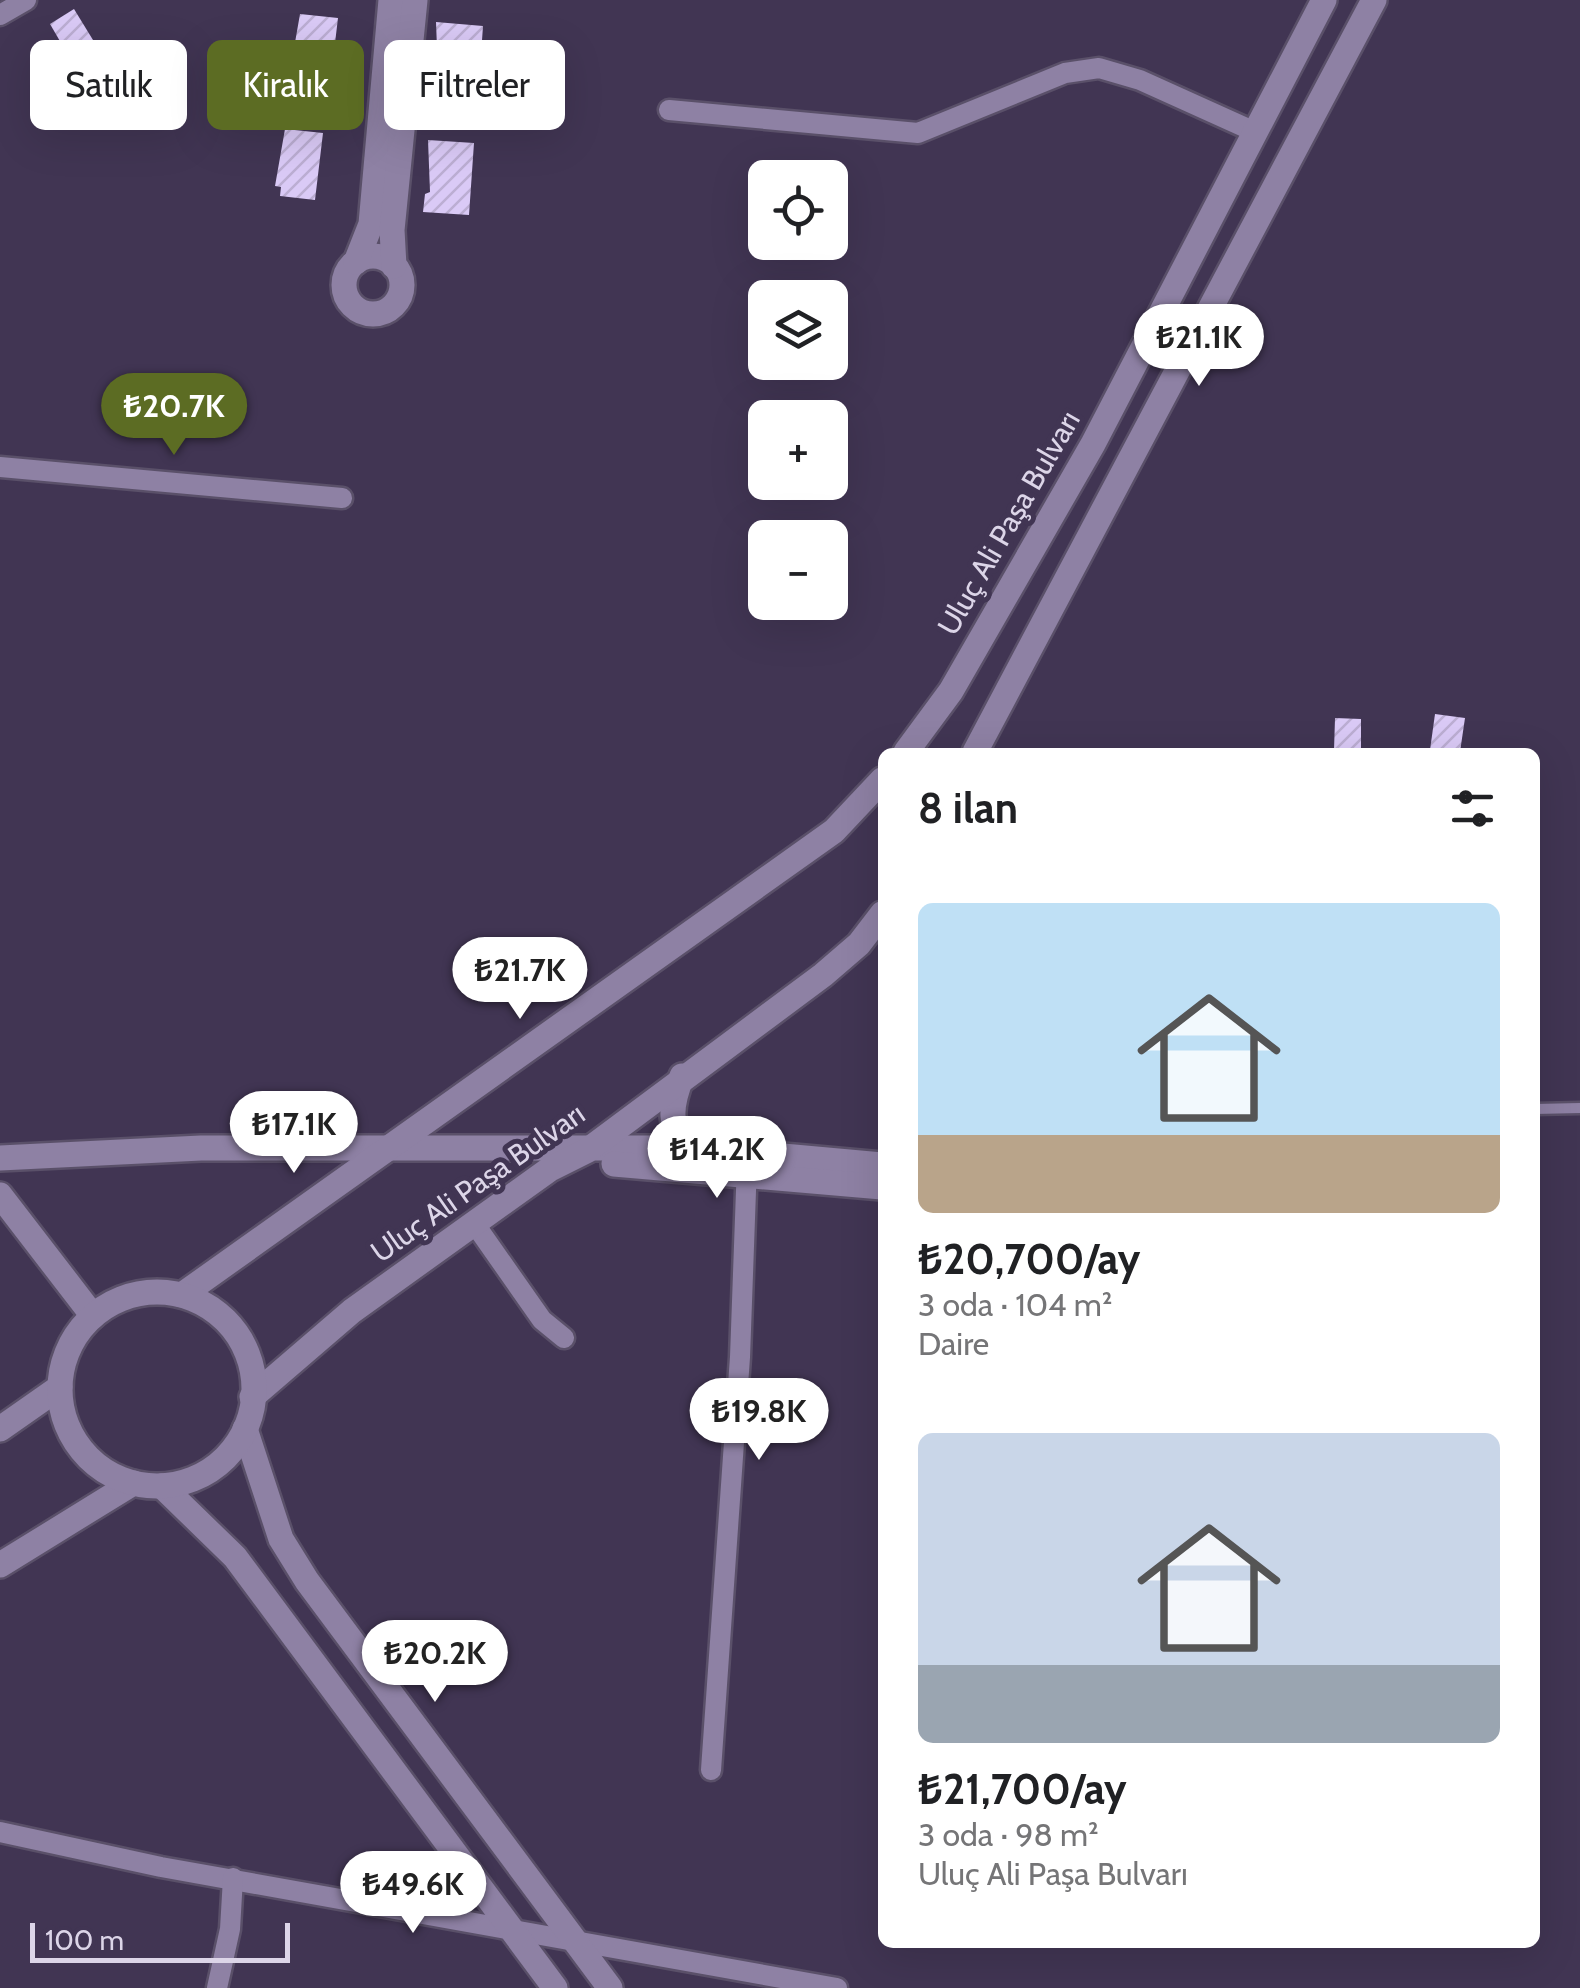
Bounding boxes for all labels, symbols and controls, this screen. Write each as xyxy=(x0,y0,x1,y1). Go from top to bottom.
chip: Satılık xyxy=(30,40,187,130)
chip: Kiralık xyxy=(207,40,364,130)
chip: Filtreler xyxy=(384,40,565,130)
map controls xyxy=(748,160,848,620)
button: locate xyxy=(748,160,848,260)
button: layers xyxy=(748,280,848,380)
pin: ₺21.1K xyxy=(1118,304,1280,389)
text: ₺21.1K xyxy=(1156,317,1242,356)
pin: ₺20.7K xyxy=(93,373,255,458)
text: ₺20.7K xyxy=(123,386,225,425)
button: + xyxy=(748,400,848,500)
street label: Uluç Ali Paşa Bulvarı xyxy=(929,404,1088,641)
button: − xyxy=(748,520,848,620)
icon: filters xyxy=(1445,781,1500,836)
text: 8 ilan xyxy=(918,782,1018,834)
pin: ₺21.7K xyxy=(439,937,601,1022)
text: ₺21.7K xyxy=(474,950,566,989)
icon: home xyxy=(1119,968,1299,1148)
pin: ₺17.1K xyxy=(213,1091,375,1176)
street label: Uluç Ali Paşa Bulvarı xyxy=(364,1095,592,1270)
text: ₺17.1K xyxy=(252,1104,336,1143)
pin: ₺14.2K xyxy=(636,1116,798,1201)
text: ₺14.2K xyxy=(670,1129,764,1168)
text: ₺20,700/ay xyxy=(918,1233,1140,1285)
text: 3 oda · 104 m² xyxy=(918,1285,1112,1324)
text: Daire xyxy=(918,1324,989,1363)
pin: ₺19.8K xyxy=(678,1378,840,1463)
text: ₺19.8K xyxy=(712,1391,806,1430)
icon: home xyxy=(1119,1498,1299,1678)
pin: ₺20.2K xyxy=(354,1620,516,1705)
text: ₺20.2K xyxy=(384,1633,486,1672)
text: ₺21,700/ay xyxy=(918,1763,1127,1815)
text: 3 oda · 98 m² xyxy=(918,1815,1099,1854)
pin: ₺49.6K xyxy=(332,1851,494,1936)
text: Uluç Ali Paşa Bulvarı xyxy=(918,1854,1188,1893)
text: ₺49.6K xyxy=(362,1864,464,1903)
scale bar xyxy=(30,1918,290,1962)
text: 100 m xyxy=(45,1923,124,1957)

